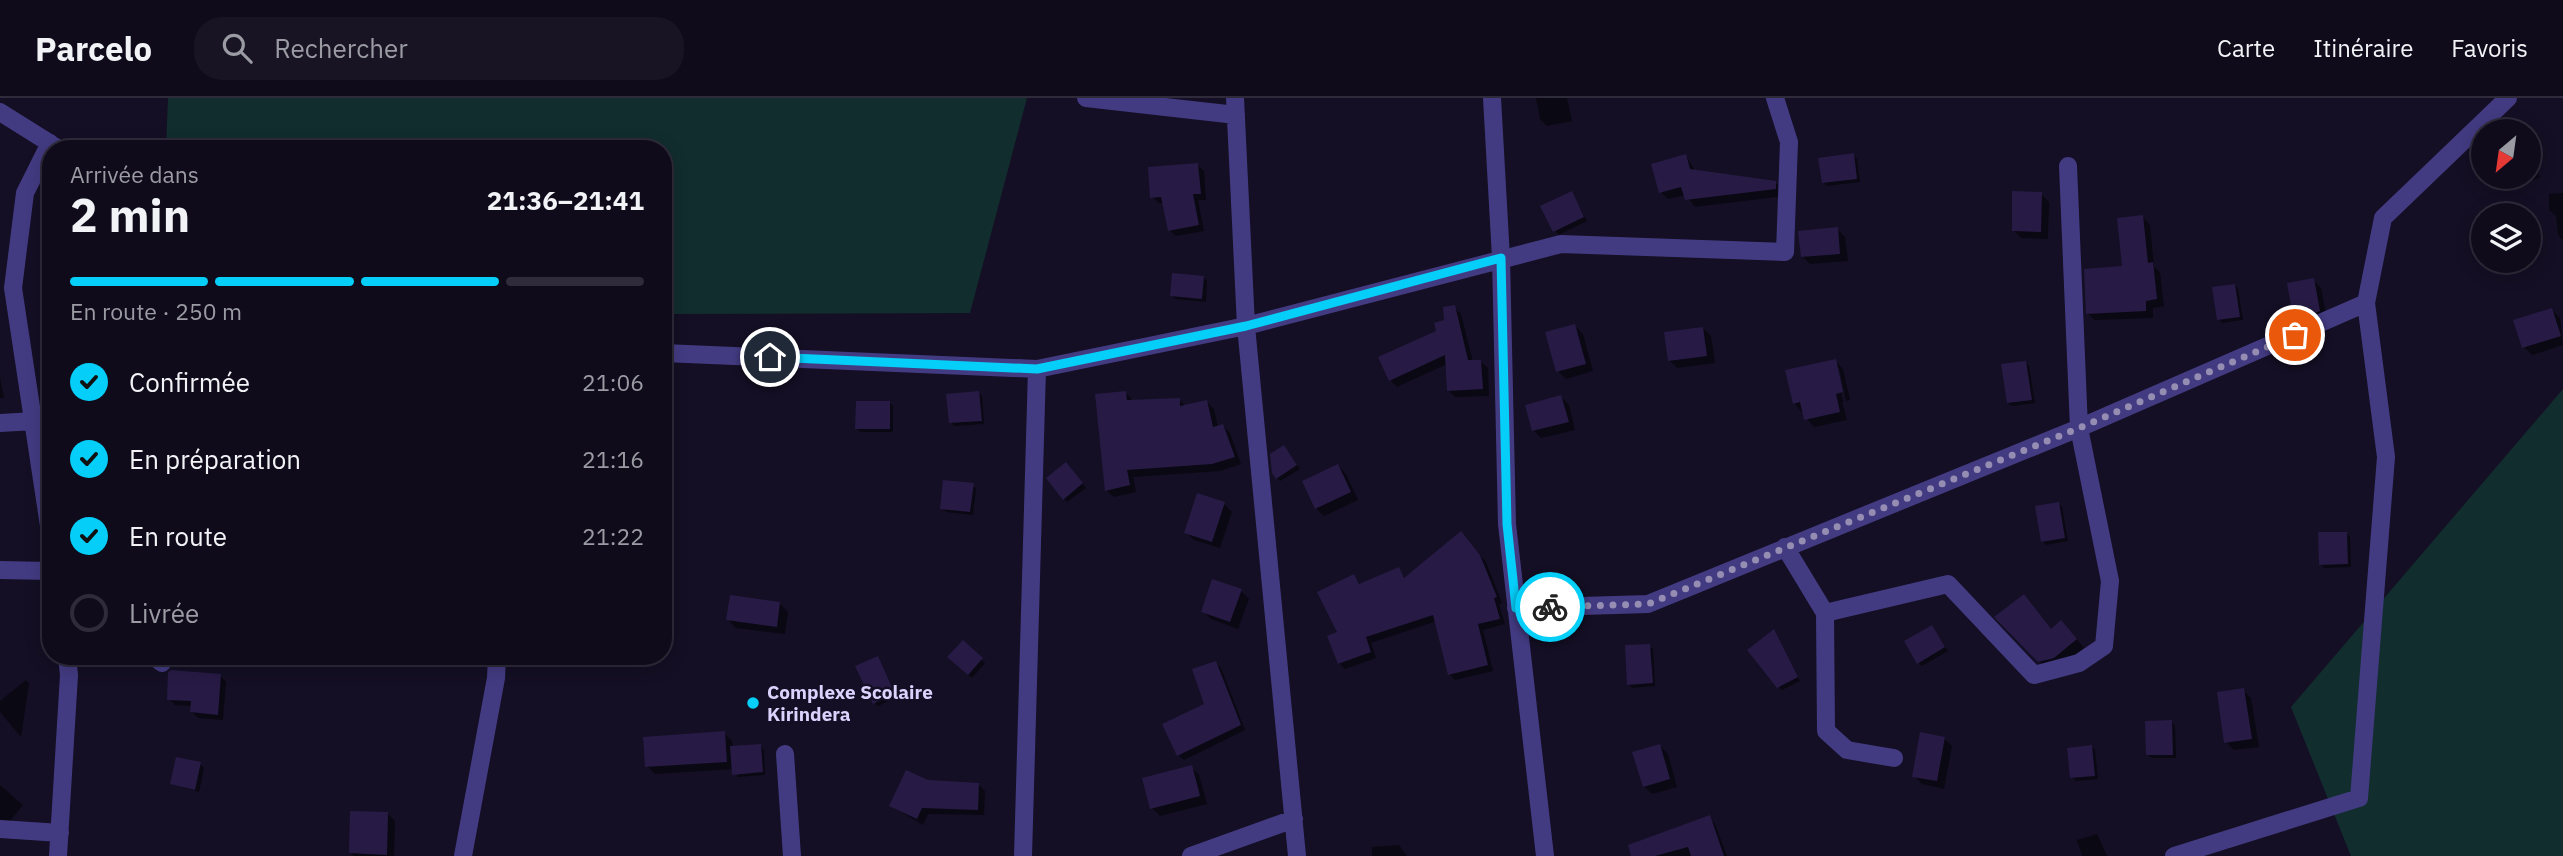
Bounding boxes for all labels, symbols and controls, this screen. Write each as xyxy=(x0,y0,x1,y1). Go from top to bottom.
search box xyxy=(194,17,684,80)
text: Parcelo xyxy=(35,27,152,70)
icon: search xyxy=(218,29,256,67)
text: Rechercher xyxy=(274,31,408,65)
text: Carte xyxy=(2217,32,2275,64)
text: Itinéraire xyxy=(2313,32,2413,64)
text: Favoris xyxy=(2451,32,2528,64)
north arrow xyxy=(2471,119,2541,189)
map controls xyxy=(2471,119,2541,273)
text: Arrivée dans xyxy=(70,159,199,189)
text: 21:36–21:41 xyxy=(487,183,644,217)
text: 2 min xyxy=(70,185,190,245)
button: layers xyxy=(2471,203,2541,273)
text: En route · 250 m xyxy=(70,296,242,326)
pin xyxy=(2265,305,2325,365)
icon: bag xyxy=(2276,316,2314,354)
pin xyxy=(740,327,800,387)
icon: home xyxy=(751,338,789,376)
icon: check xyxy=(70,363,108,401)
text: Confirmée xyxy=(129,365,250,399)
text: 21:06 xyxy=(582,367,644,397)
icon: check xyxy=(70,440,108,478)
text: En préparation xyxy=(129,442,301,476)
text: 21:16 xyxy=(582,444,644,474)
icon: check xyxy=(70,517,108,555)
text: En route xyxy=(129,519,227,553)
text: 21:22 xyxy=(582,521,644,551)
courier xyxy=(1515,572,1585,642)
icon: bike xyxy=(1531,588,1569,626)
text: Livrée xyxy=(129,596,199,630)
place label: Complexe Scolaire Kirindera xyxy=(767,680,933,726)
marker: Complexe Scolaire Kirindera xyxy=(745,695,761,711)

